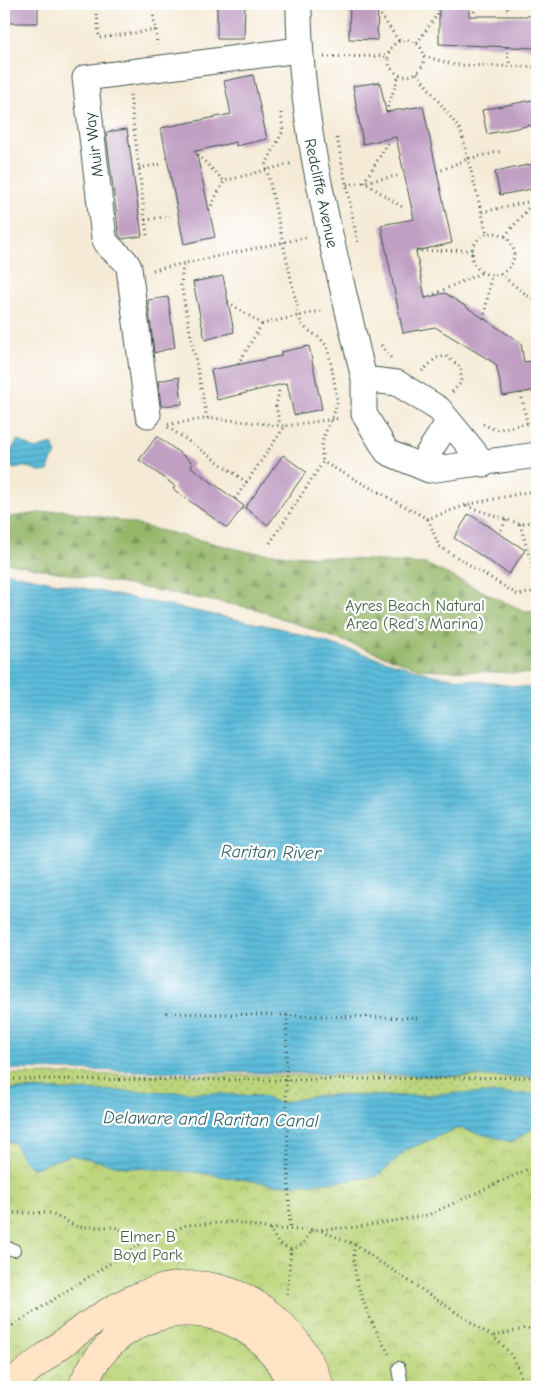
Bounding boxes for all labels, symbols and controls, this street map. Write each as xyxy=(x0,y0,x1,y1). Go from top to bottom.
street label: Muir Way xyxy=(81,111,107,178)
street label: Redcliffe Avenue xyxy=(301,137,341,250)
park label: Ayres Beach Natural Area (Red's Marina) xyxy=(345,597,485,633)
water label: Raritan River xyxy=(221,841,322,864)
water label: Delaware and Raritan Canal xyxy=(103,1107,320,1132)
park label: Elmer B Boyd Park xyxy=(113,1228,183,1264)

